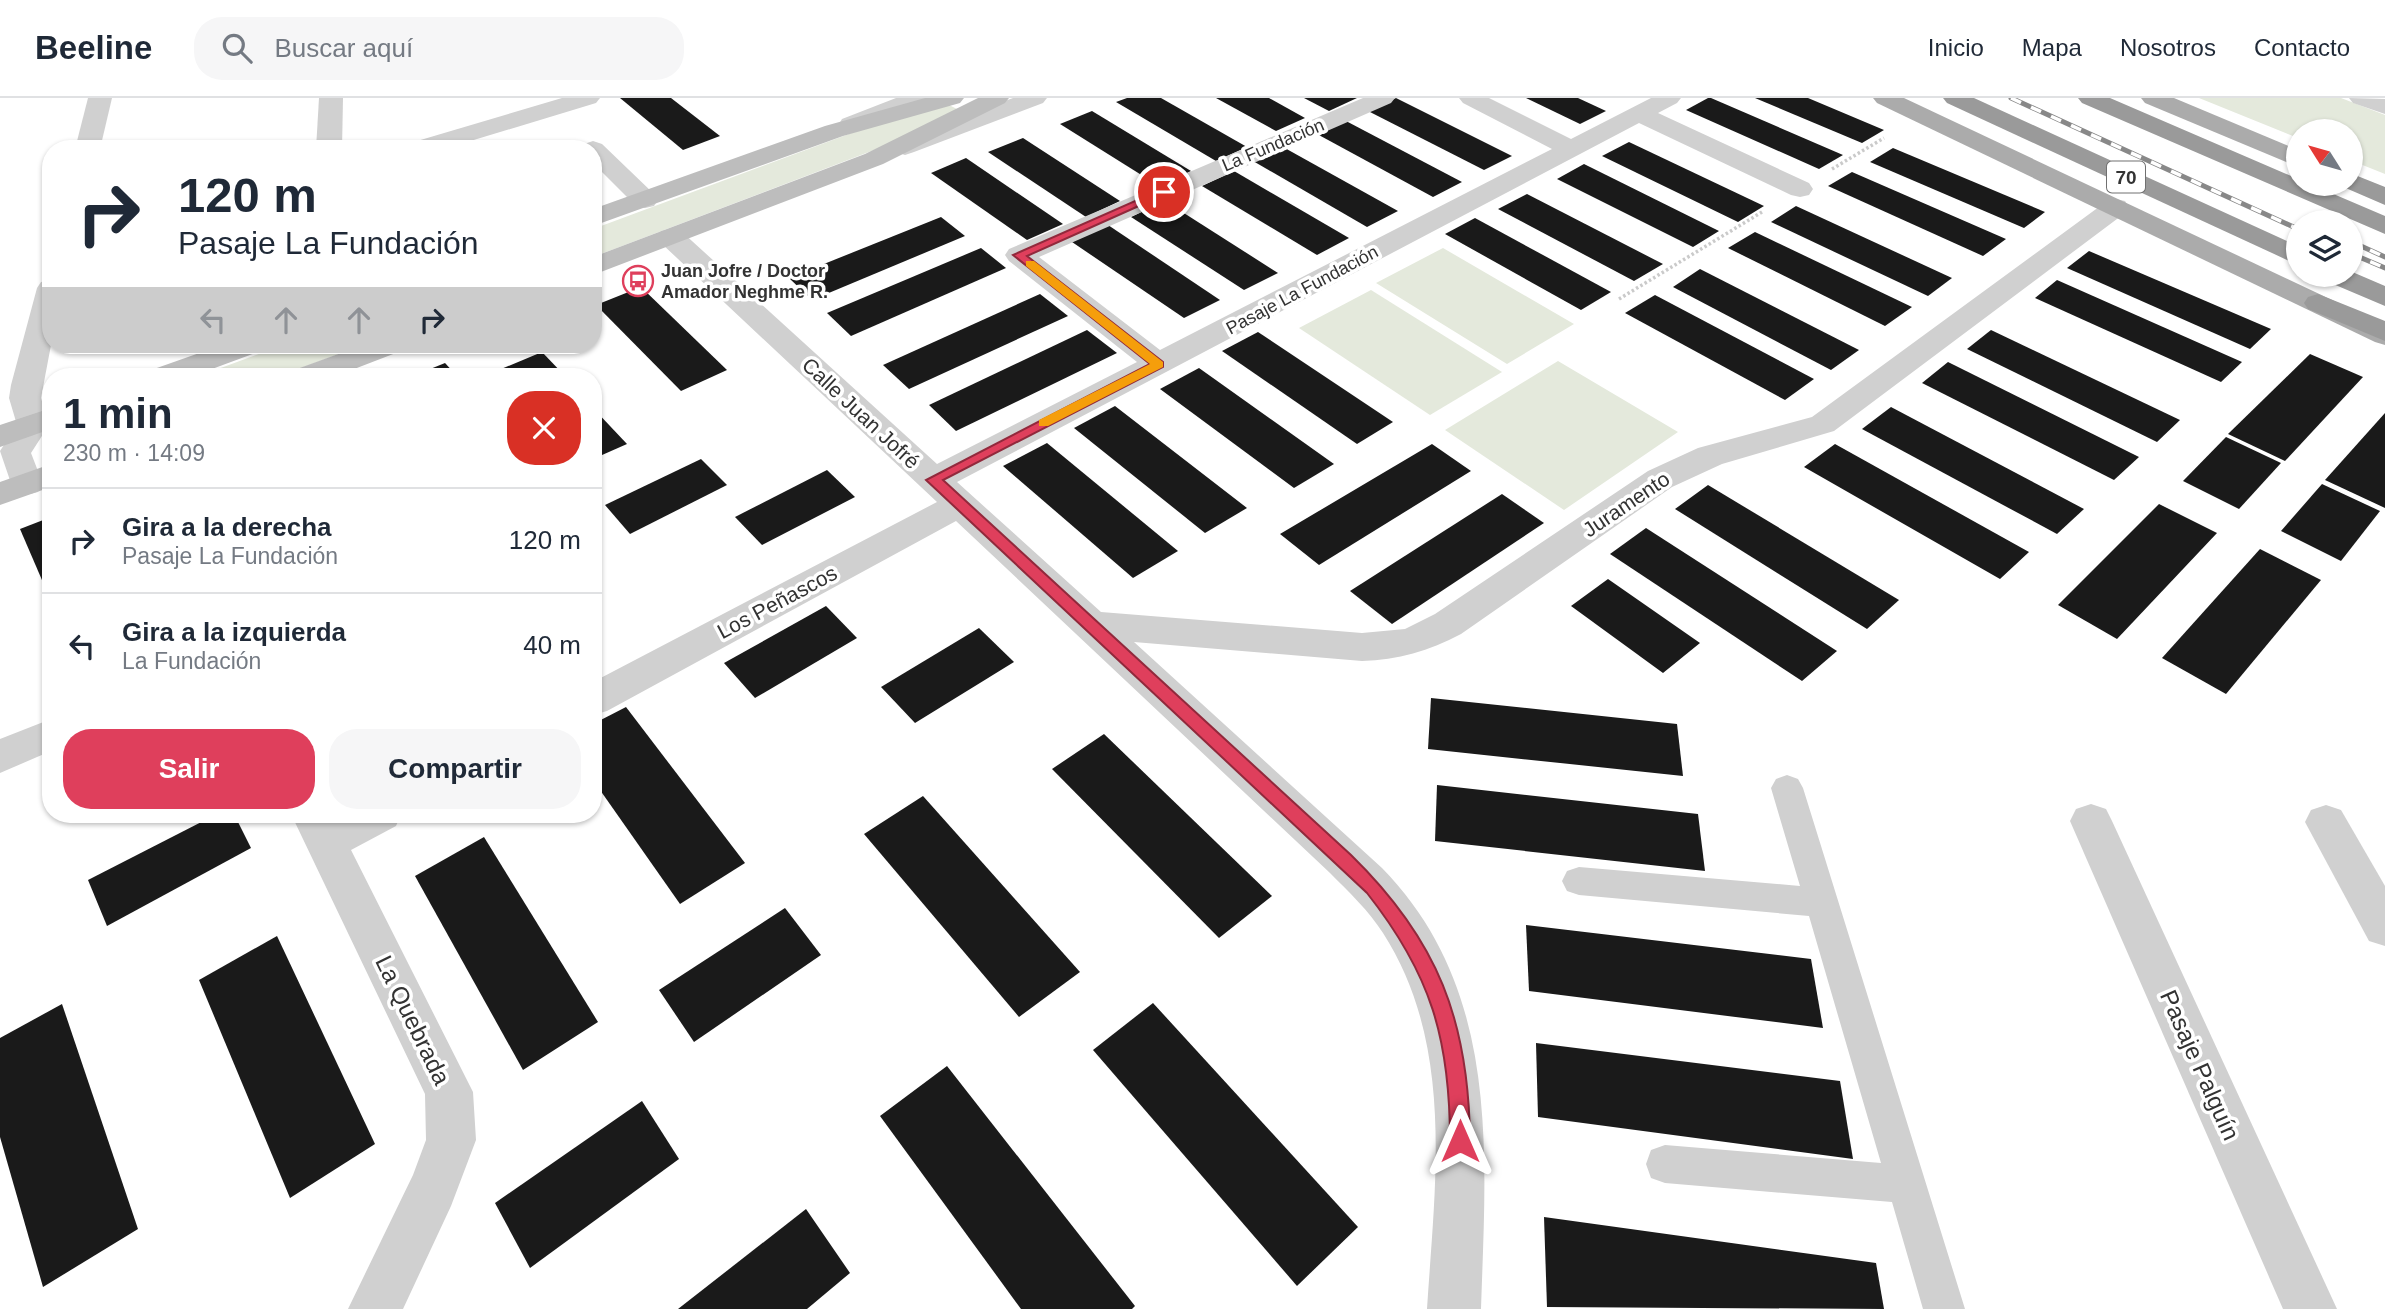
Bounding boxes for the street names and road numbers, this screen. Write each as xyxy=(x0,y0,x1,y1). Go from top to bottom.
street label: La Fundación xyxy=(1219,114,1327,176)
road number: 70 xyxy=(2107,162,2145,192)
street label: Pasaje La Fundación xyxy=(1223,241,1381,339)
street label: Calle Juan Jofré xyxy=(798,353,924,473)
street label: Juramento xyxy=(1578,467,1674,541)
street label: Los Peñascos xyxy=(713,561,841,643)
street label: La Quebrada xyxy=(370,951,456,1089)
street label: Pasaje Palguín xyxy=(2155,986,2245,1144)

